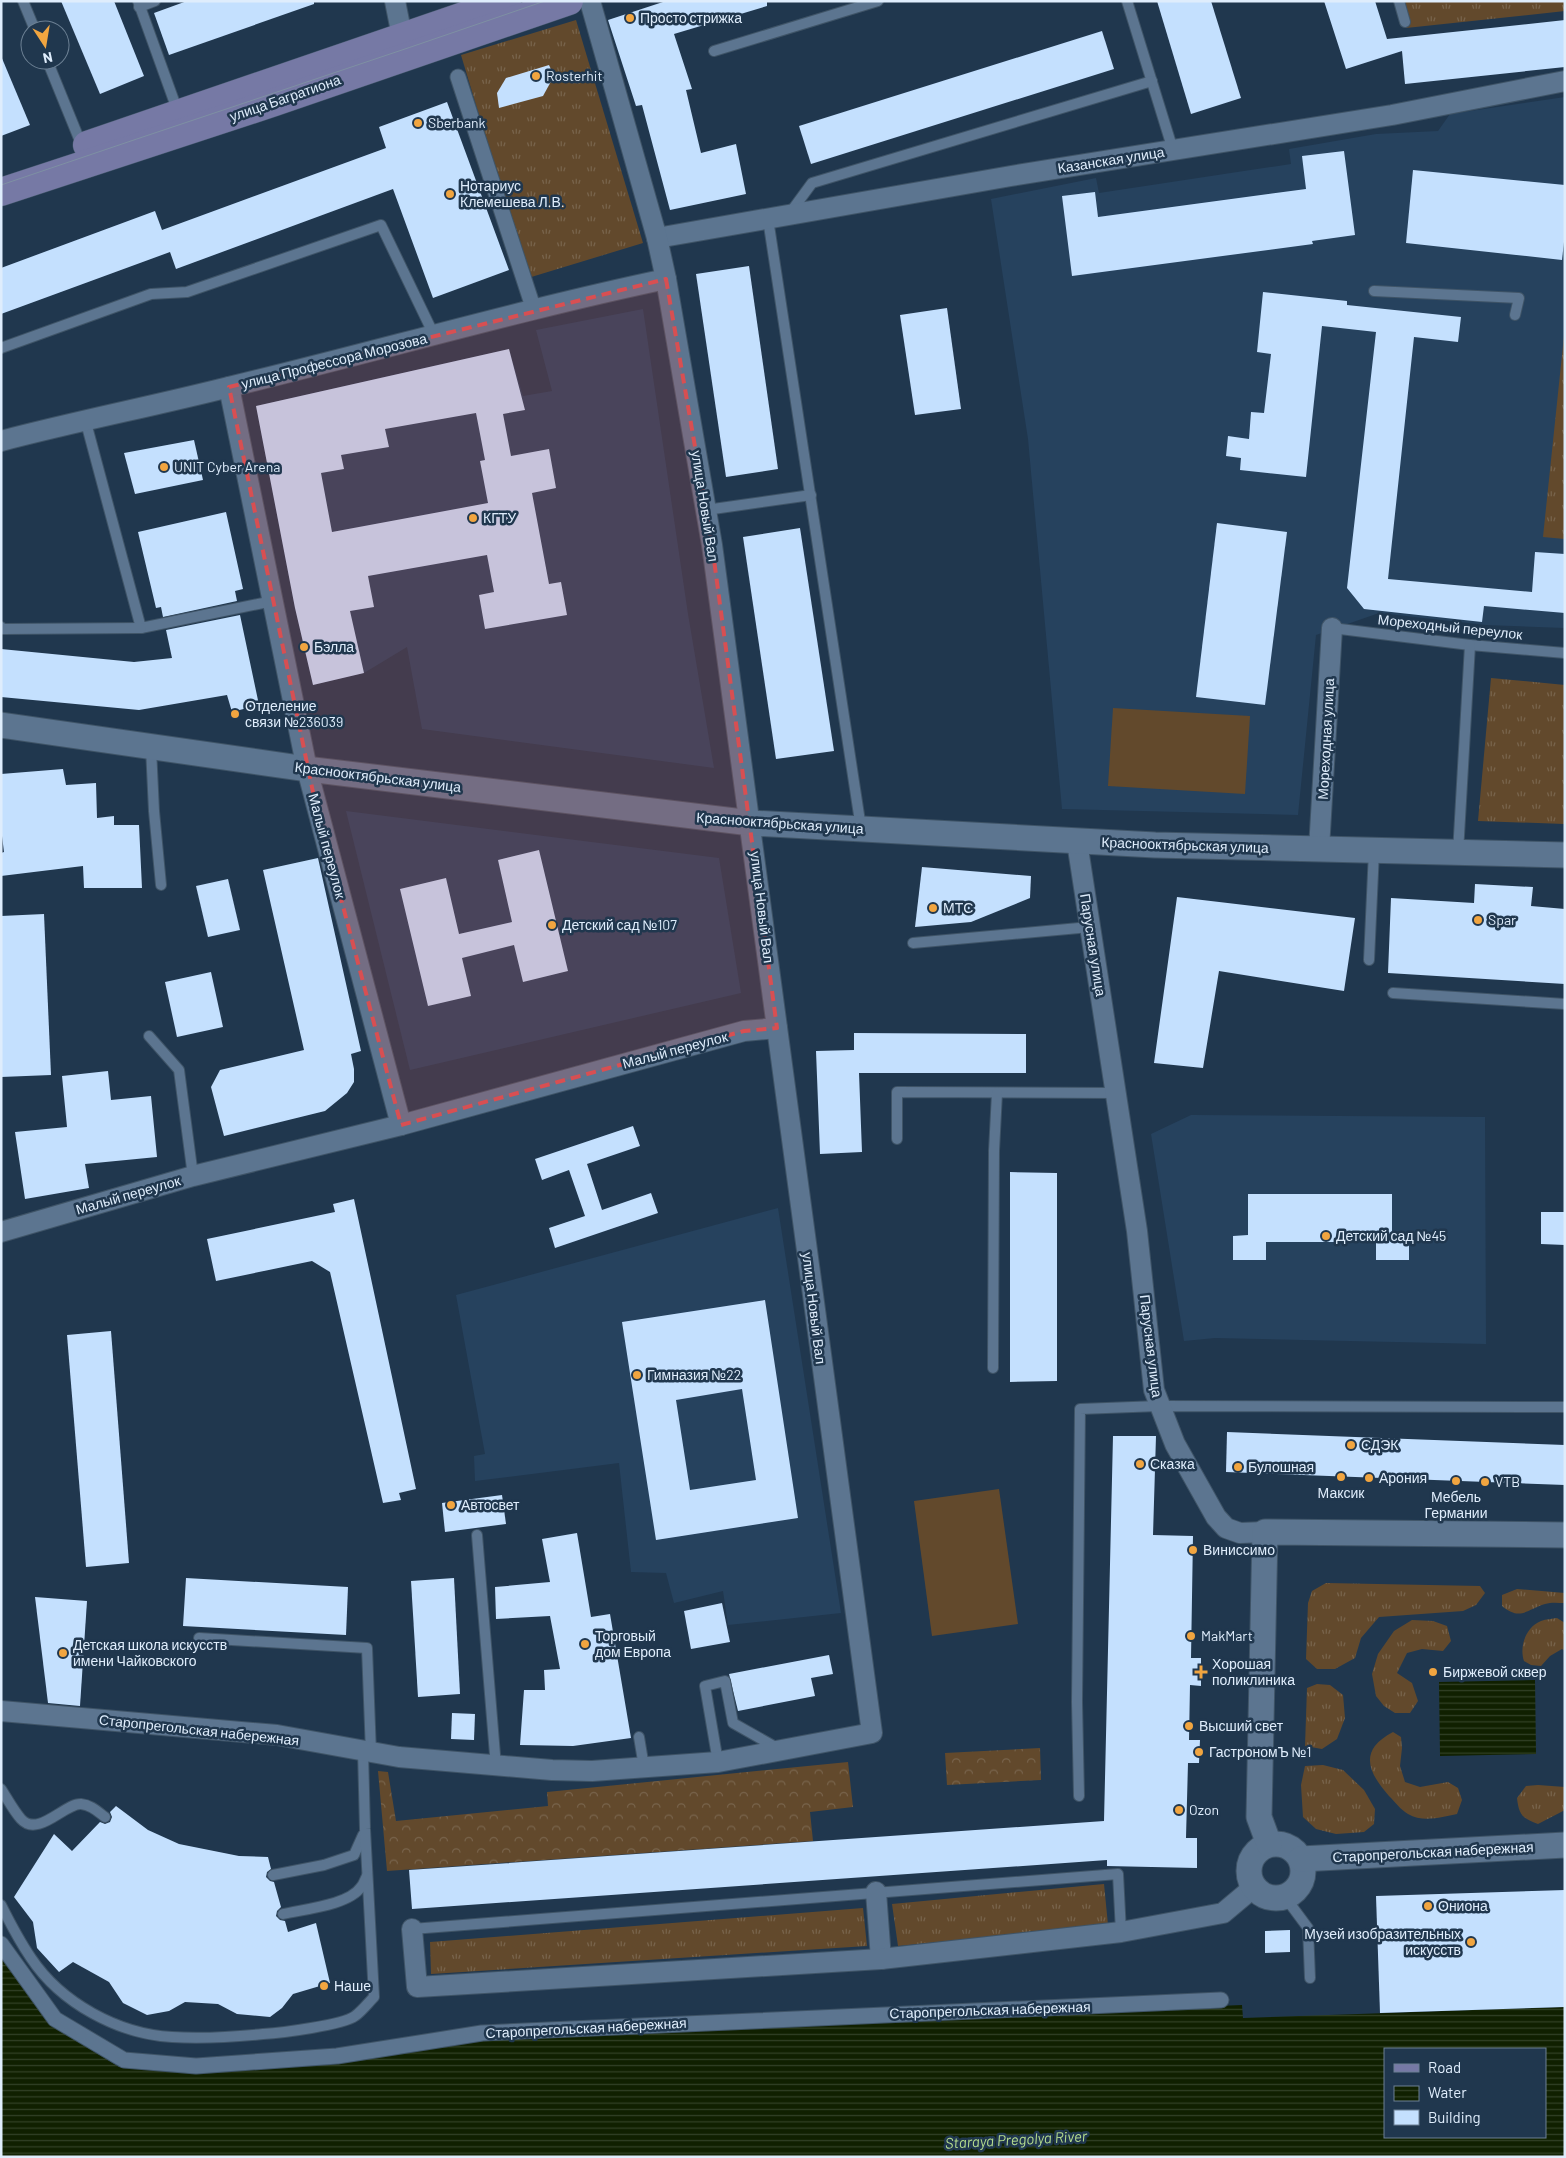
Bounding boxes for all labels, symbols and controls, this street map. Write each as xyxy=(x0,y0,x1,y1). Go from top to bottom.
place label: Просто стрижка xyxy=(640,9,742,26)
marker: Просто стрижка xyxy=(624,12,636,24)
north arrow xyxy=(20,20,70,70)
text: N xyxy=(41,49,54,67)
place label: Rosterhit xyxy=(546,67,603,84)
marker: Rosterhit xyxy=(530,70,542,82)
street label: улица Багратиона xyxy=(227,71,343,124)
place label: Sberbank xyxy=(428,114,486,131)
marker: Sberbank xyxy=(412,117,424,129)
street label: Казанская улица xyxy=(1056,143,1166,176)
place label: Нотариус Клемешева Л.В. xyxy=(460,177,565,210)
marker: Нотариус Клемешева Л.В. xyxy=(444,188,456,200)
street label: улица Профессора Морозова xyxy=(239,329,429,392)
street label: улица Новый Вал xyxy=(688,449,723,563)
place label: UNIT Cyber Arena xyxy=(174,458,280,475)
marker: UNIT Cyber Arena xyxy=(158,461,170,473)
place label: КГТУ xyxy=(483,509,516,526)
marker: КГТУ xyxy=(467,512,479,524)
street label: Мореходный переулок xyxy=(1377,610,1524,643)
place label: Бэлла xyxy=(314,638,354,655)
marker: Бэлла xyxy=(298,641,310,653)
street label: Мореходная улица xyxy=(1314,678,1337,800)
place label: Отделение связи №236039 xyxy=(245,697,343,730)
marker: Отделение связи №236039 xyxy=(229,708,241,720)
street label: Краснооктябрьская улица xyxy=(294,758,462,795)
street label: Малый переулок xyxy=(305,791,350,901)
street label: Краснооктябрьская улица xyxy=(696,808,864,837)
street label: Краснооктябрьская улица xyxy=(1101,833,1269,856)
street label: улица Новый Вал xyxy=(747,850,778,964)
street label: Парусная улица xyxy=(1077,892,1110,998)
place label: МТС xyxy=(943,899,973,916)
marker: МТС xyxy=(927,902,939,914)
place label: Spar xyxy=(1488,911,1516,928)
marker: Spar xyxy=(1472,914,1484,926)
place label: Детский сад №107 xyxy=(562,916,677,933)
marker: Детский сад №107 xyxy=(546,919,558,931)
street label: Малый переулок xyxy=(620,1027,730,1072)
street label: Малый переулок xyxy=(74,1171,183,1218)
place label: Детский сад №45 xyxy=(1336,1227,1446,1244)
marker: Детский сад №45 xyxy=(1320,1230,1332,1242)
street label: улица Новый Вал xyxy=(799,1251,830,1365)
street label: Парусная улица xyxy=(1137,1293,1166,1399)
place label: Гимназия №22 xyxy=(647,1366,741,1383)
marker: Гимназия №22 xyxy=(631,1369,643,1381)
place label: СДЭК xyxy=(1361,1436,1399,1453)
marker: СДЭК xyxy=(1345,1439,1357,1451)
place label: Сказка xyxy=(1150,1455,1195,1472)
marker: Сказка xyxy=(1134,1458,1146,1470)
place label: Булошная xyxy=(1248,1458,1314,1475)
marker: Булошная xyxy=(1232,1461,1244,1473)
place label: Арония xyxy=(1379,1469,1427,1486)
marker: Максик xyxy=(1335,1471,1347,1483)
marker: Арония xyxy=(1363,1472,1375,1484)
place label: VTB xyxy=(1495,1473,1520,1490)
marker: Мебель Германии xyxy=(1450,1475,1462,1487)
marker: VTB xyxy=(1479,1476,1491,1488)
place label: Максик xyxy=(1318,1484,1365,1501)
place label: Мебель Германии xyxy=(1425,1488,1488,1521)
place label: Автосвет xyxy=(461,1496,520,1513)
marker: Автосвет xyxy=(445,1499,457,1511)
place label: Виниссимо xyxy=(1203,1541,1275,1558)
marker: Виниссимо xyxy=(1187,1544,1199,1556)
place label: Торговый дом Европа xyxy=(595,1627,671,1660)
place label: MakMart xyxy=(1201,1627,1253,1644)
marker: MakMart xyxy=(1185,1630,1197,1642)
place label: Детская школа искусств имени Чайковского xyxy=(73,1636,227,1669)
marker: Торговый дом Европа xyxy=(579,1638,591,1650)
marker: Детская школа искусств имени Чайковского xyxy=(57,1647,69,1659)
place label: Хорошая поликлиника xyxy=(1212,1655,1295,1688)
place label: Биржевой сквер xyxy=(1443,1663,1547,1680)
marker: Хорошая поликлиника xyxy=(1194,1665,1208,1679)
marker: Биржевой сквер xyxy=(1427,1666,1439,1678)
street label: Старопрегольская набережная xyxy=(98,1711,300,1748)
place label: Высший свет xyxy=(1199,1717,1284,1734)
marker: Высший свет xyxy=(1183,1720,1195,1732)
place label: ГастрономЪ №1 xyxy=(1209,1743,1312,1760)
marker: ГастрономЪ №1 xyxy=(1193,1746,1205,1758)
place label: Ozon xyxy=(1189,1801,1219,1818)
marker: Ozon xyxy=(1173,1804,1185,1816)
street label: Старопрегольская набережная xyxy=(1332,1838,1534,1865)
place label: Ониона xyxy=(1438,1897,1488,1914)
marker: Ониона xyxy=(1422,1900,1434,1912)
place label: Музей изобразительных искусств xyxy=(1304,1925,1461,1958)
marker: Музей изобразительных искусств xyxy=(1465,1936,1477,1948)
place label: Наше xyxy=(334,1977,371,1994)
marker: Наше xyxy=(318,1980,330,1992)
street label: Старопрегольская набережная xyxy=(889,1997,1091,2022)
street label: Старопрегольская набережная xyxy=(485,2014,687,2041)
legend xyxy=(1384,2048,1546,2138)
text: Road xyxy=(1428,2058,1461,2076)
text: Water xyxy=(1428,2083,1467,2101)
text: Building xyxy=(1428,2108,1481,2126)
water label: Staraya Pregolya River xyxy=(945,2126,1088,2152)

